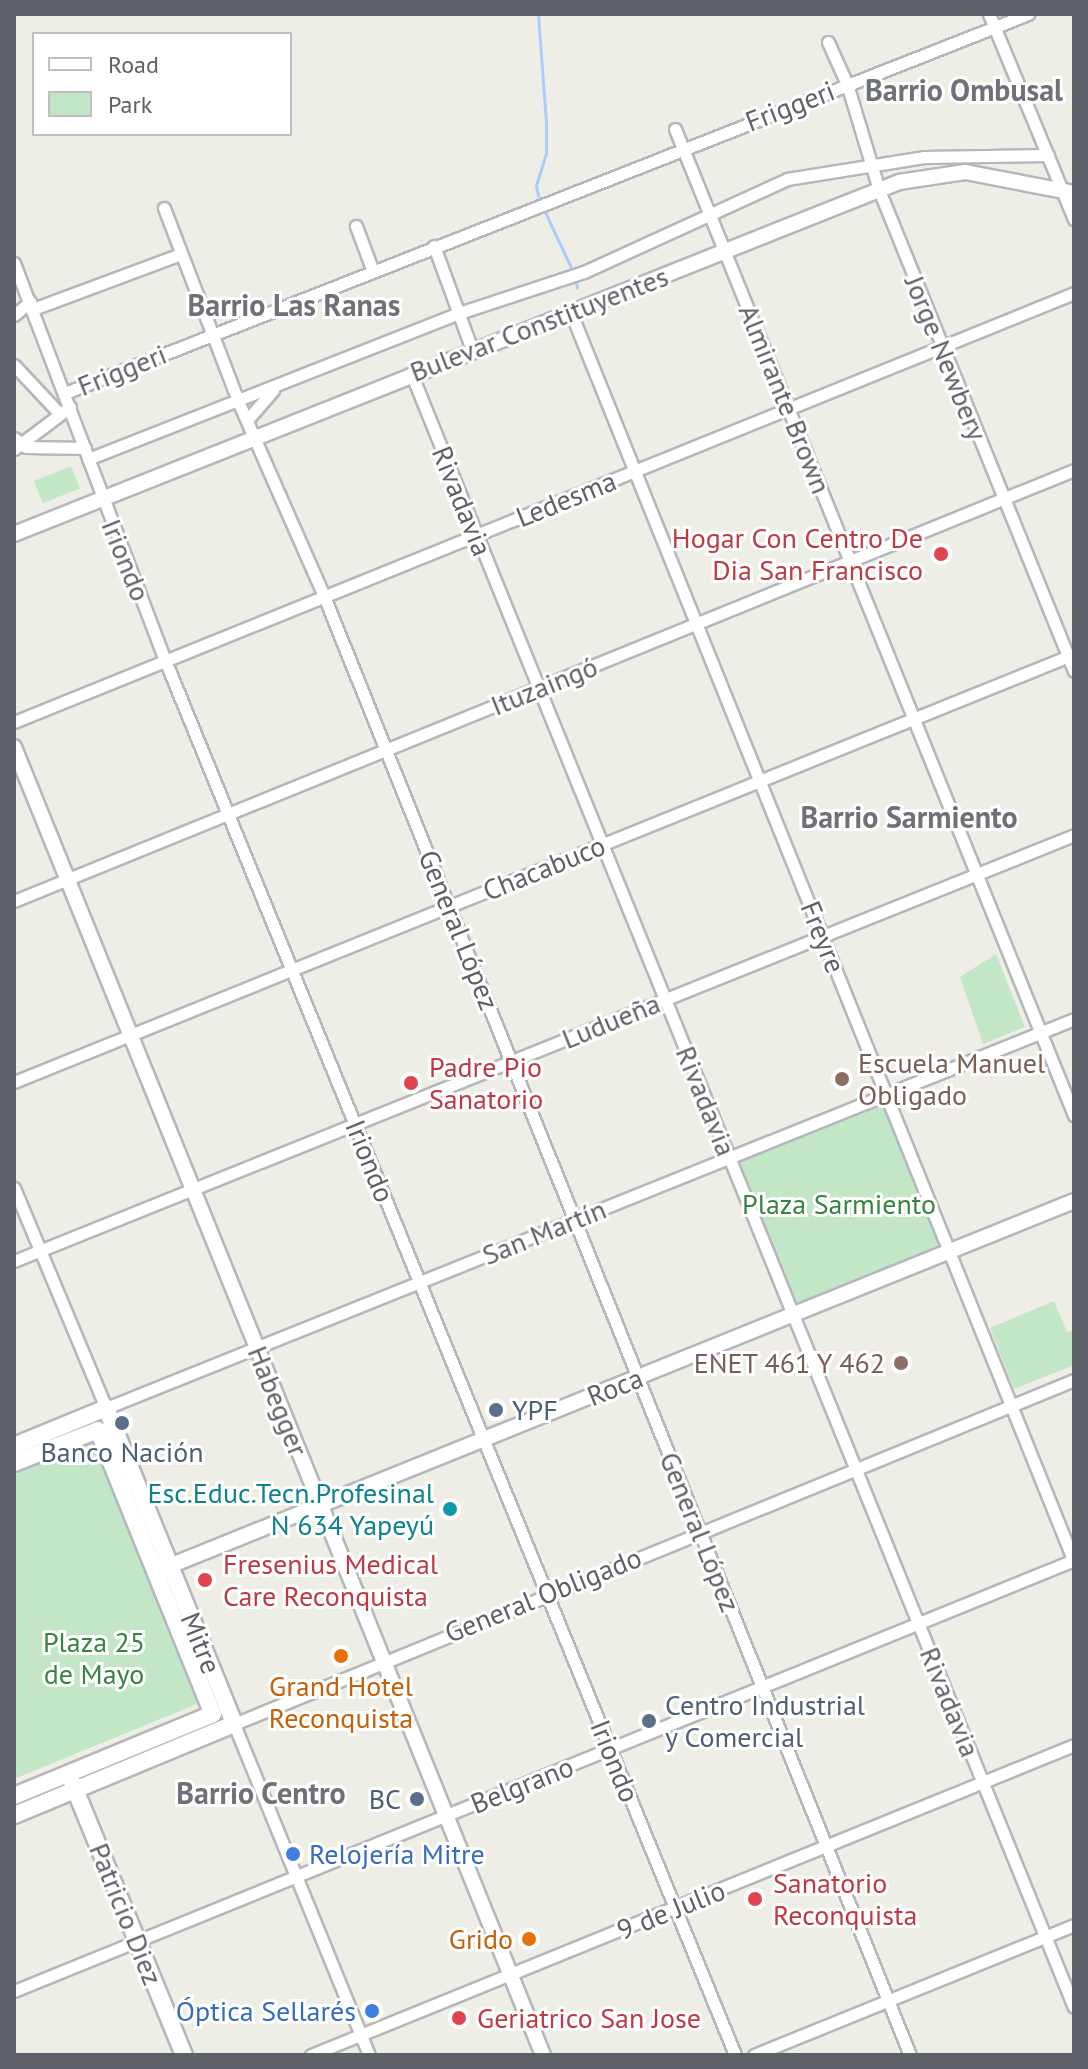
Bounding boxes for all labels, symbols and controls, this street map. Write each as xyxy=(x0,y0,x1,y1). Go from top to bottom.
legend xyxy=(32,32,292,136)
text: Road xyxy=(108,49,159,80)
district label: Barrio Ombusal xyxy=(865,72,1063,108)
street label: Friggeri xyxy=(741,74,839,138)
text: Park xyxy=(108,89,152,120)
street label: Bulevar Constituyentes xyxy=(405,259,673,389)
street label: Jorge Newbery xyxy=(898,271,994,445)
district label: Barrio Las Ranas xyxy=(188,287,400,323)
street label: Almirante Brown xyxy=(732,300,838,498)
street label: Friggeri xyxy=(73,337,171,403)
street label: Rivadavia xyxy=(425,441,499,561)
street label: Ledesma xyxy=(511,464,621,534)
street label: Iriondo xyxy=(94,514,158,606)
place label: Hogar Con Centro De Dia San Francisco xyxy=(672,521,923,587)
marker: Hogar Con Centro De Dia San Francisco xyxy=(930,543,952,565)
street label: Ituzaingó xyxy=(486,649,602,723)
district label: Barrio Sarmiento xyxy=(801,799,1017,835)
street label: Chacabuco xyxy=(478,828,610,908)
street label: General López xyxy=(412,845,506,1015)
street label: Freyre xyxy=(793,896,853,978)
street label: Ludueña xyxy=(557,986,665,1056)
street label: Rivadavia xyxy=(669,1041,743,1161)
place label: Escuela Manuel Obligado xyxy=(858,1046,1045,1112)
place label: Padre Pio Sanatorio xyxy=(429,1050,543,1116)
marker: Escuela Manuel Obligado xyxy=(833,1070,851,1088)
marker: Padre Pio Sanatorio xyxy=(400,1072,422,1094)
street label: Iriondo xyxy=(338,1115,402,1207)
park label: Plaza Sarmiento xyxy=(742,1187,936,1221)
street label: San Martín xyxy=(477,1192,611,1272)
street label: Habegger xyxy=(241,1341,315,1461)
place label: ENET 461 Y 462 xyxy=(691,1346,885,1380)
marker: ENET 461 Y 462 xyxy=(892,1354,910,1372)
street label: Roca xyxy=(582,1361,648,1413)
place label: YPF xyxy=(512,1393,558,1427)
marker: YPF xyxy=(487,1401,505,1419)
marker: Banco Nación xyxy=(113,1414,131,1432)
place label: Banco Nación xyxy=(40,1435,204,1469)
street label: General López xyxy=(653,1447,747,1617)
place label: Esc.Educ.Tecn.Profesinal N 634 Yapeyú xyxy=(147,1476,434,1542)
marker: Esc.Educ.Tecn.Profesinal N 634 Yapeyú xyxy=(441,1500,459,1518)
street label: General Obligado xyxy=(440,1540,646,1650)
place label: Fresenius Medical Care Reconquista xyxy=(223,1547,438,1613)
marker: Fresenius Medical Care Reconquista xyxy=(194,1569,216,1591)
street label: Mitre xyxy=(174,1608,228,1678)
park label: Plaza 25 de Mayo xyxy=(43,1625,145,1691)
street label: Rivadavia xyxy=(913,1642,987,1762)
marker: Grand Hotel Reconquista xyxy=(332,1647,350,1665)
place label: Grand Hotel Reconquista xyxy=(269,1669,413,1735)
place label: Centro Industrial y Comercial xyxy=(665,1688,865,1754)
marker: Centro Industrial y Comercial xyxy=(640,1712,658,1730)
street label: Iriondo xyxy=(583,1715,647,1807)
street label: Belgrano xyxy=(466,1749,578,1821)
district label: Barrio Centro xyxy=(176,1775,346,1811)
place label: BC xyxy=(369,1782,401,1816)
marker: BC xyxy=(408,1790,426,1808)
place label: Relojería Mitre xyxy=(309,1837,485,1871)
street label: Patricio Diez xyxy=(82,1838,170,1990)
marker: Relojería Mitre xyxy=(284,1845,302,1863)
place label: Sanatorio Reconquista xyxy=(773,1866,917,1932)
street label: 9 de Julio xyxy=(612,1873,730,1947)
marker: Sanatorio Reconquista xyxy=(744,1888,766,1910)
place label: Grido xyxy=(449,1922,513,1956)
marker: Grido xyxy=(520,1930,538,1948)
place label: Óptica Sellarés xyxy=(176,1994,356,2028)
place label: Geriatrico San Jose xyxy=(477,2001,701,2035)
marker: Óptica Sellarés xyxy=(363,2002,381,2020)
marker: Geriatrico San Jose xyxy=(448,2007,470,2029)

